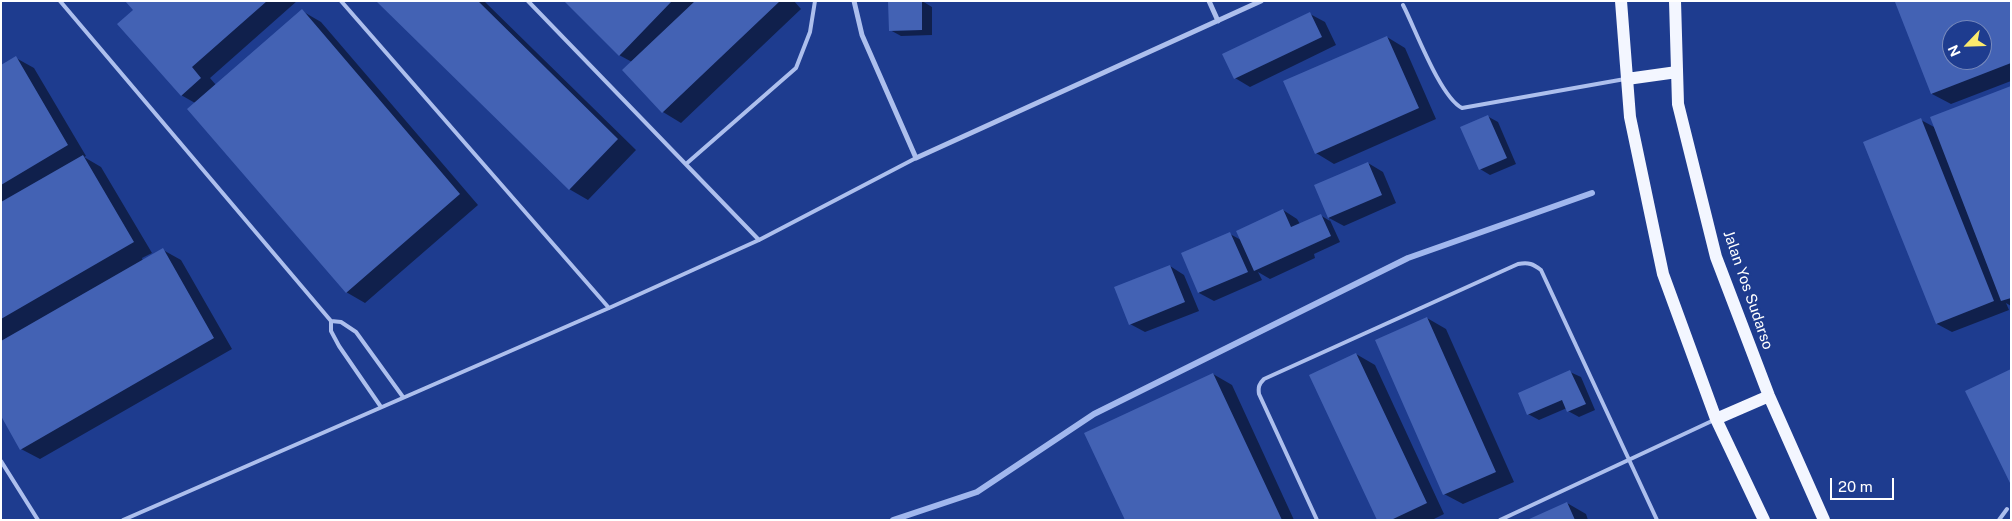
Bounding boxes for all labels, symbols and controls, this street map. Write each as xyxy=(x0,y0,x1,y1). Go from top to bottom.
north arrow xyxy=(1942,20,1992,70)
text: N xyxy=(1945,42,1964,59)
street label: Jalan Yos Sudarso xyxy=(1719,228,1777,352)
scale bar xyxy=(1832,468,1896,500)
text: 20 m xyxy=(1838,478,1873,495)

